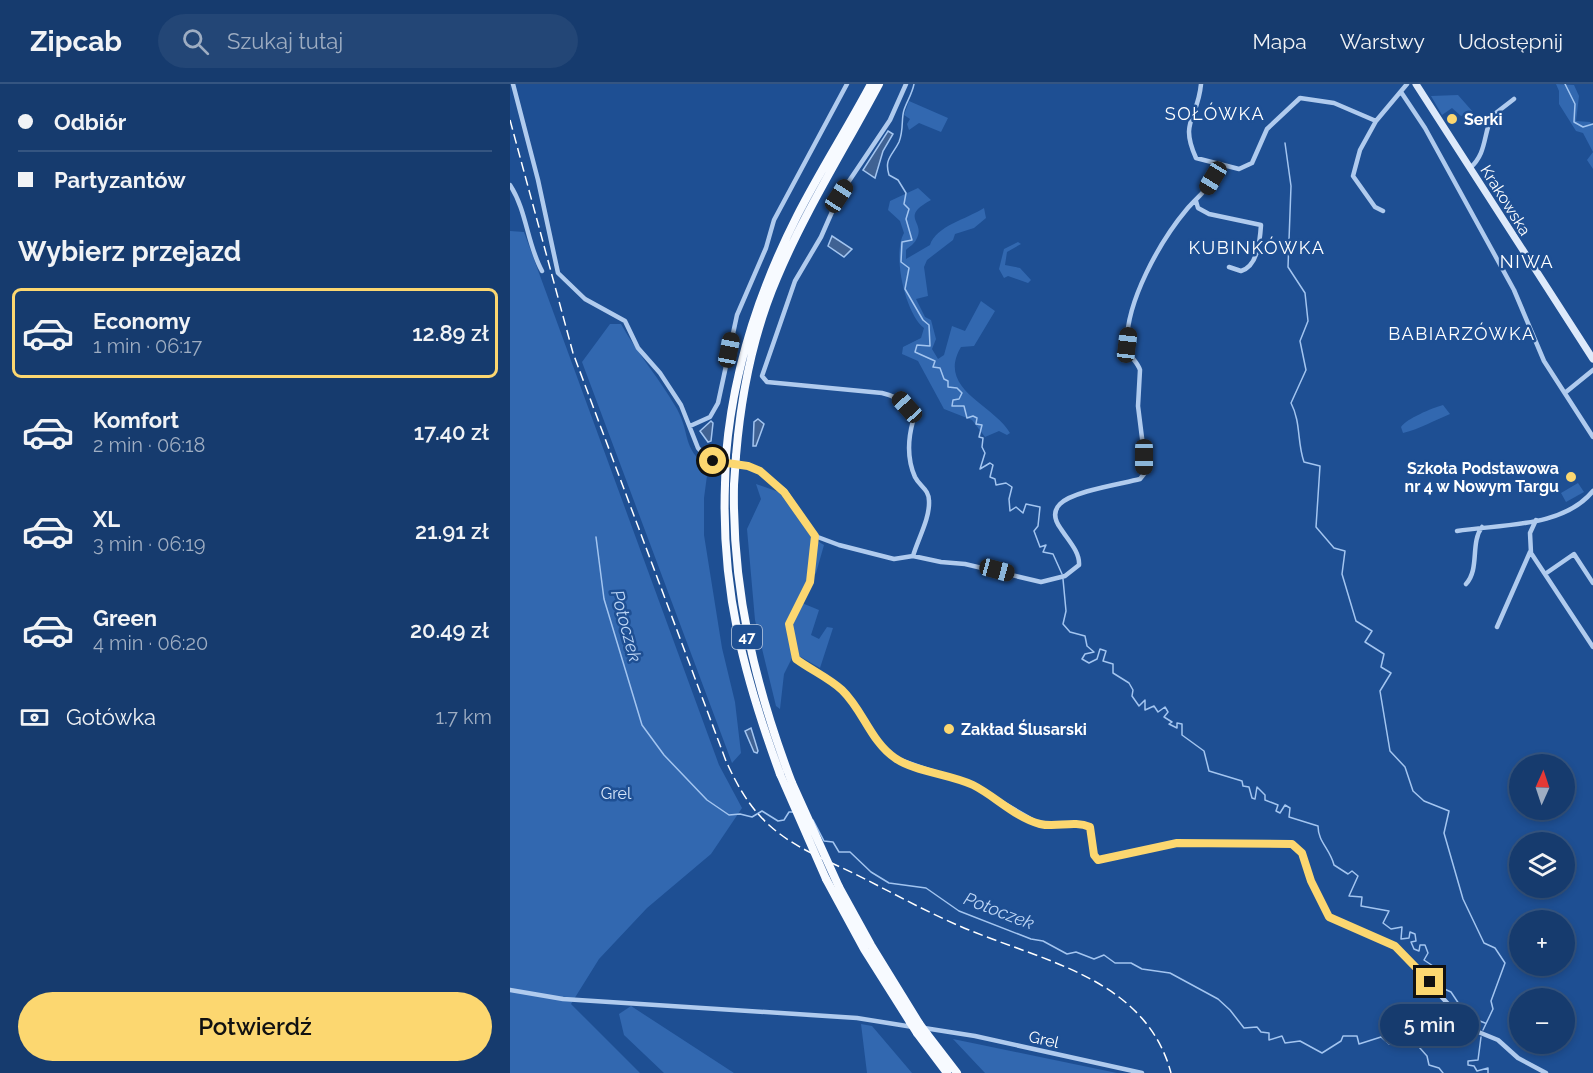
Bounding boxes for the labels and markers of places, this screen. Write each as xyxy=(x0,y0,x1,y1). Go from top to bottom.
place label: Serki xyxy=(1464,110,1503,129)
marker: Serki xyxy=(1445,112,1459,126)
place label: Szkoła Podstawowa nr 4 w Nowym Targu xyxy=(1404,459,1559,496)
marker: Szkoła Podstawowa nr 4 w Nowym Targu xyxy=(1564,470,1578,484)
place label: Zakład Ślusarski xyxy=(961,719,1087,739)
marker: Zakład Ślusarski xyxy=(942,722,956,736)

